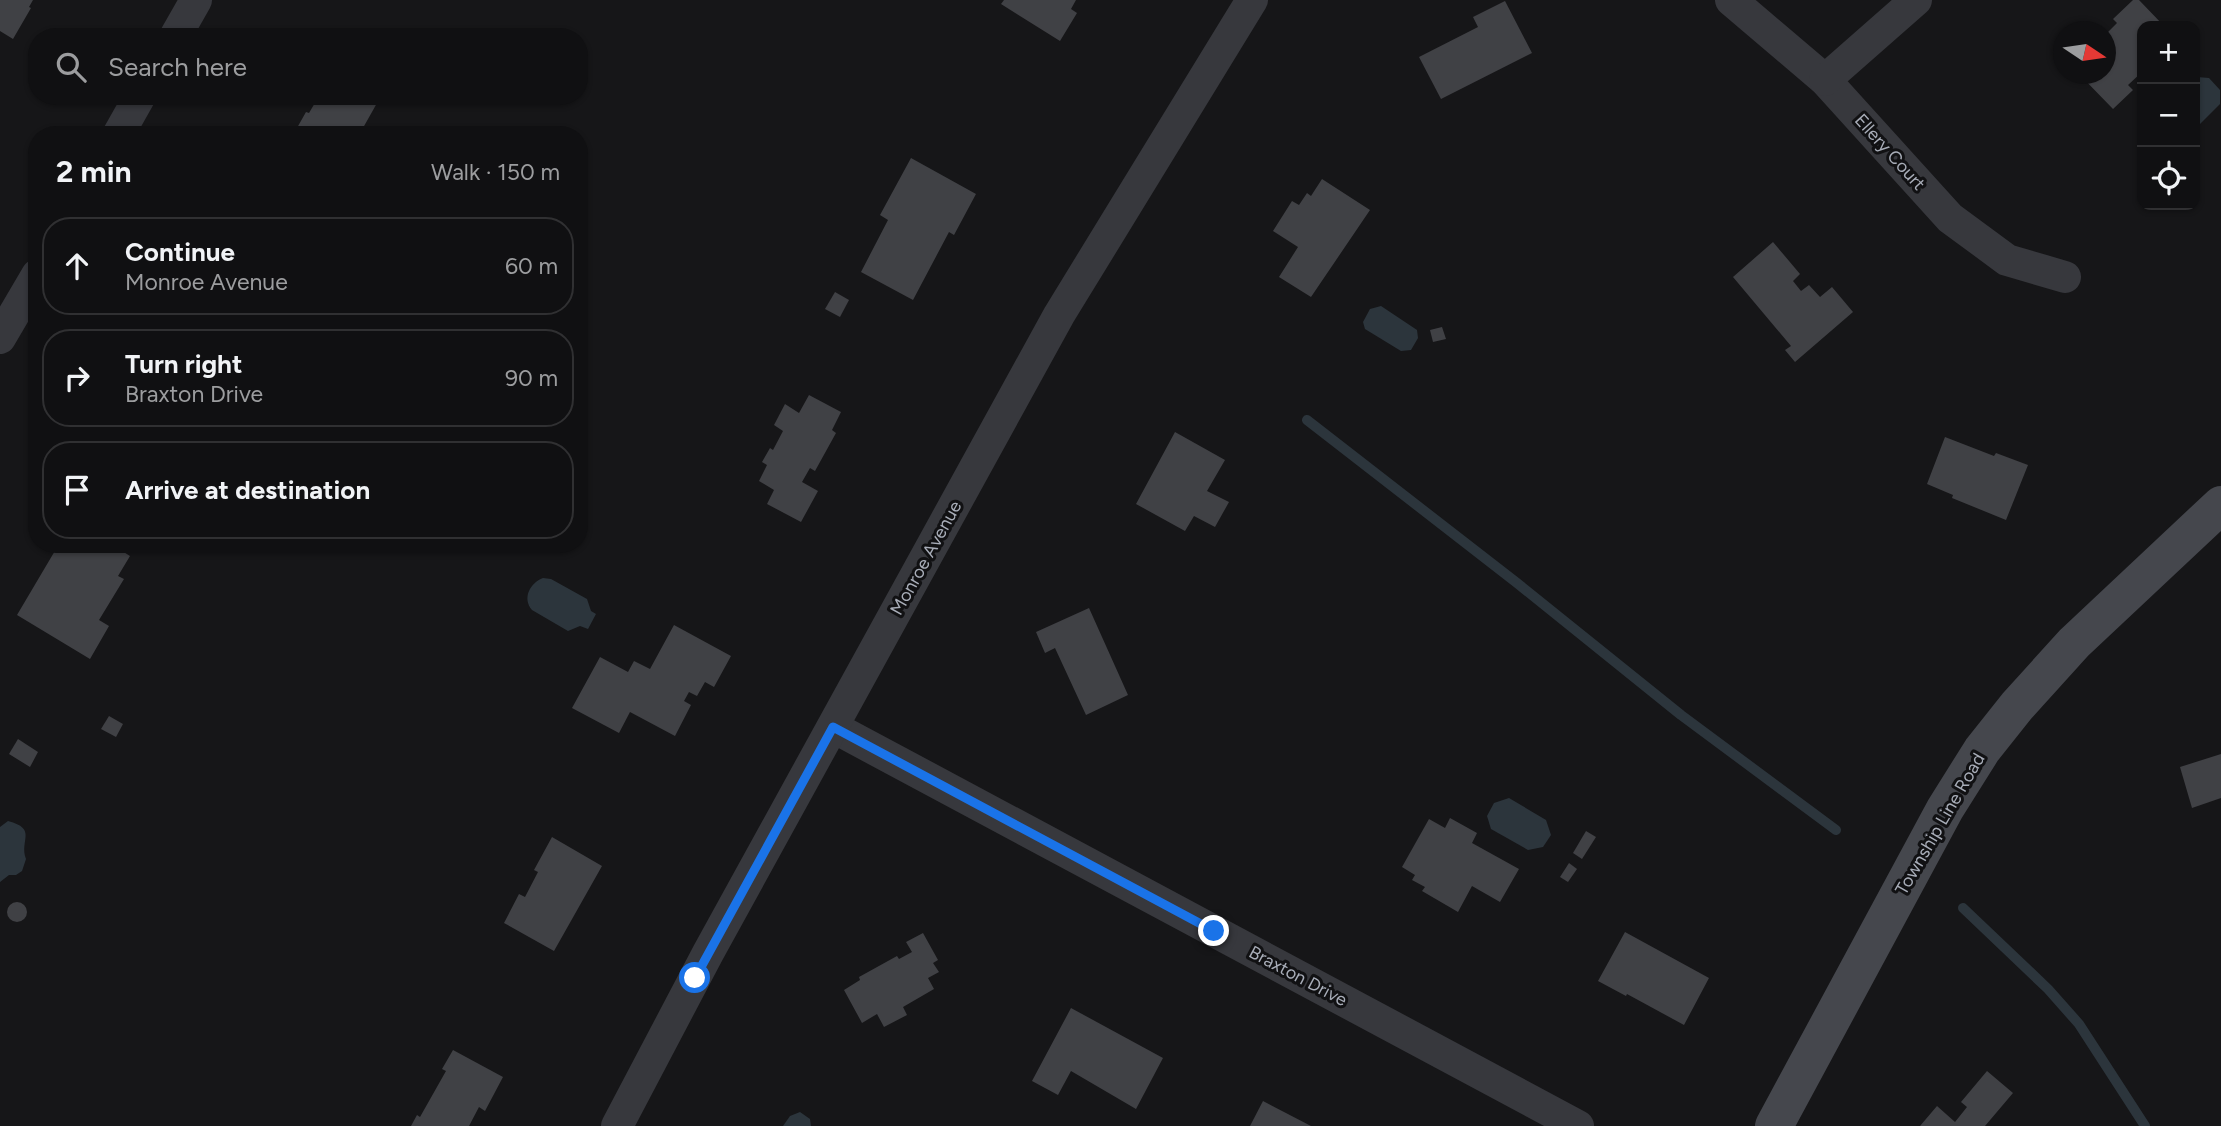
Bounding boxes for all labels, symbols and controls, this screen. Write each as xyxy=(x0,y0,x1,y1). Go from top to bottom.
north arrow xyxy=(2053,21,2116,84)
map controls xyxy=(2137,21,2200,210)
button: + xyxy=(2137,21,2200,84)
search box xyxy=(28,28,588,105)
icon: search xyxy=(52,48,90,86)
text: Search here xyxy=(108,51,247,83)
button: − xyxy=(2137,84,2200,147)
street label: Ellery Court xyxy=(1850,109,1930,195)
button: locate xyxy=(2137,147,2200,210)
text: 2 min xyxy=(56,153,132,190)
text: Walk · 150 m xyxy=(431,158,560,186)
text: Continue xyxy=(125,236,235,268)
icon: ahead xyxy=(58,247,96,285)
text: 60 m xyxy=(505,252,558,280)
text: Monroe Avenue xyxy=(125,268,288,296)
text: Turn right xyxy=(125,348,242,380)
icon: right xyxy=(58,359,96,397)
text: 90 m xyxy=(505,364,558,392)
text: Braxton Drive xyxy=(125,380,263,408)
icon: arrive xyxy=(58,471,96,509)
text: Arrive at destination xyxy=(125,474,370,506)
street label: Monroe Avenue xyxy=(885,497,967,619)
street label: Township Line Road xyxy=(1890,749,1990,899)
route end xyxy=(1198,915,1229,946)
street label: Braxton Drive xyxy=(1245,941,1351,1011)
route start xyxy=(679,962,710,993)

